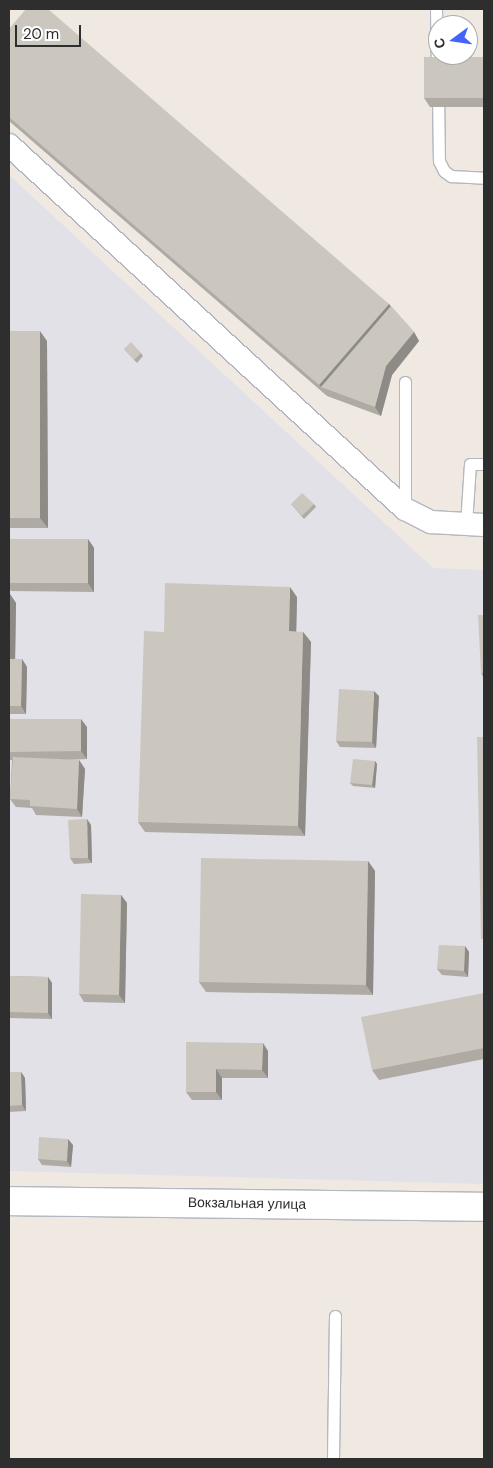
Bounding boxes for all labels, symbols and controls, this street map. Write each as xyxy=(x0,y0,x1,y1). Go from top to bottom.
scale bar xyxy=(18,15,84,47)
north arrow xyxy=(428,15,478,65)
text: 20 m xyxy=(23,24,59,44)
text: С xyxy=(429,36,449,50)
street label: Вокзальная улица xyxy=(188,1194,306,1212)

